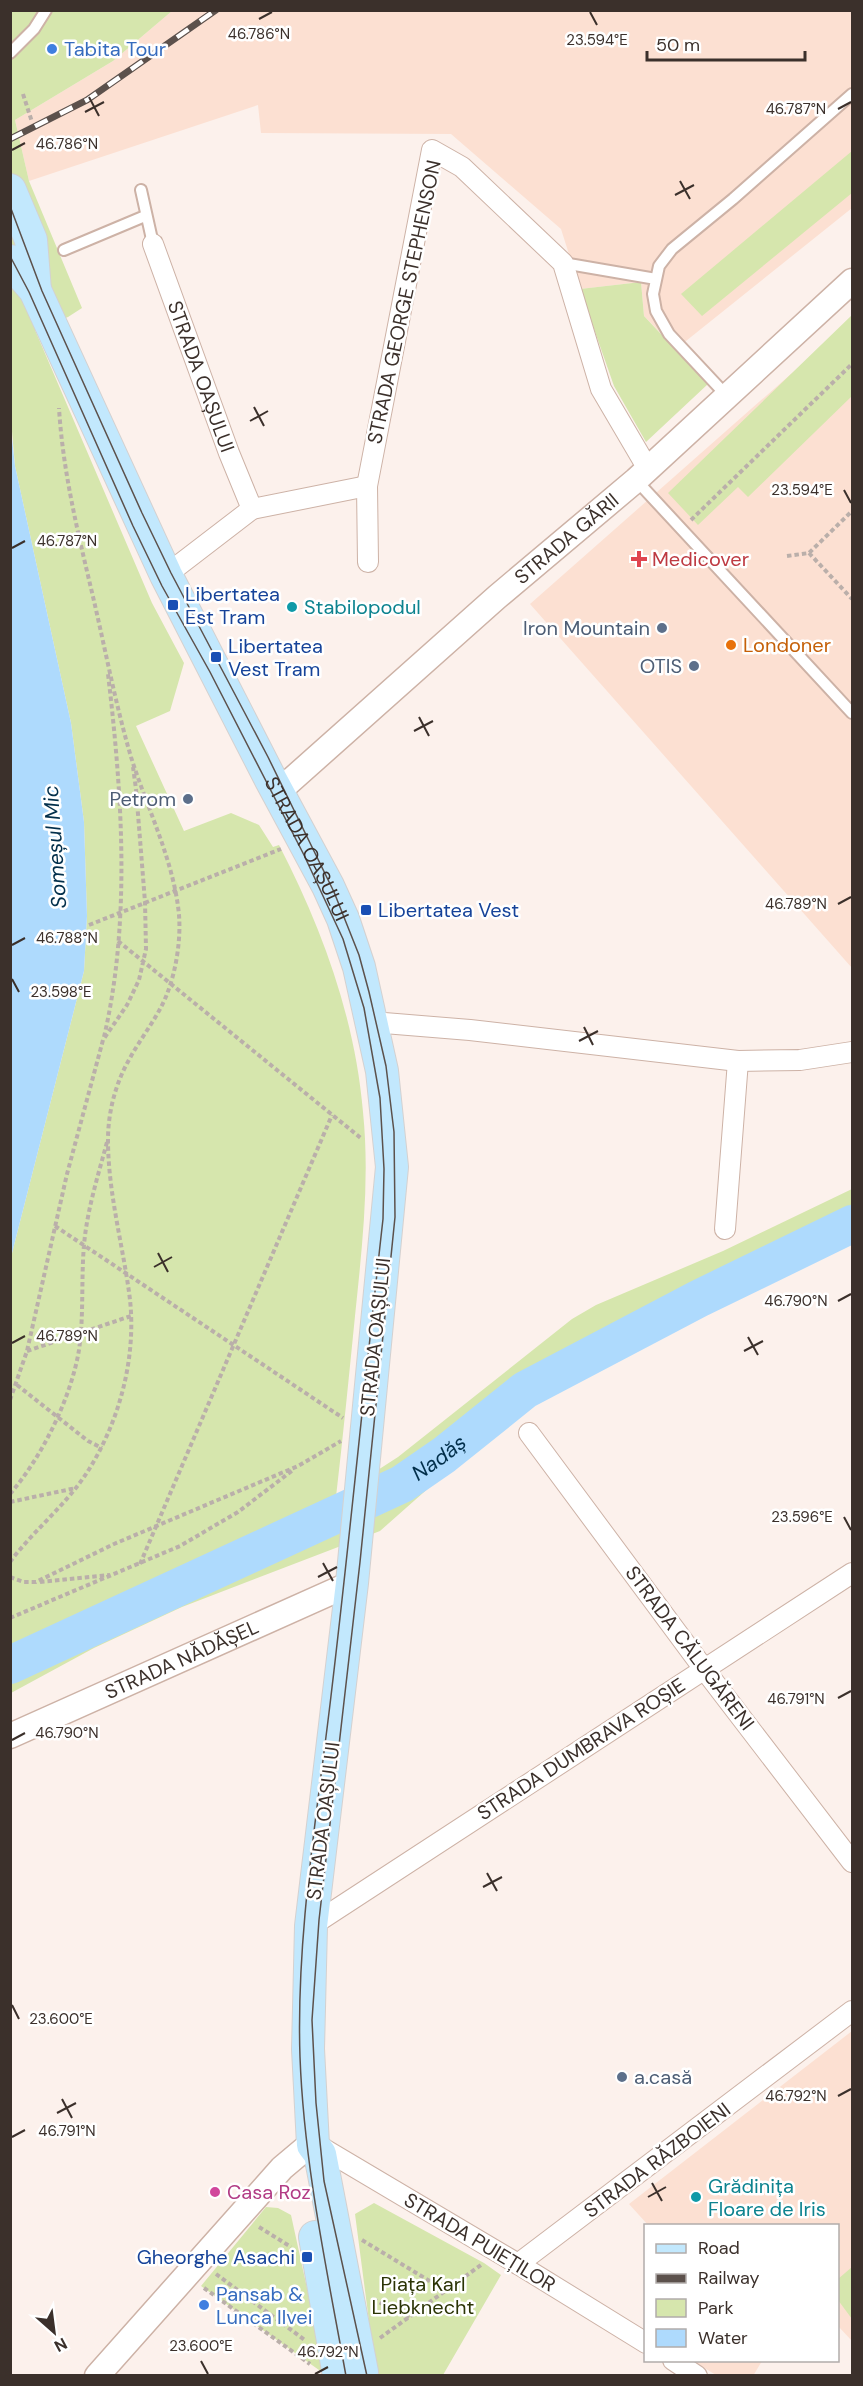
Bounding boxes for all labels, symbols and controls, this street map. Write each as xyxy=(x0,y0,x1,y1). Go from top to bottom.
text: 46.786°N xyxy=(228,24,290,44)
scale bar xyxy=(647,24,804,62)
text: 23.594°E xyxy=(566,30,628,50)
text: 50 m xyxy=(656,33,700,57)
place label: Tabita Tour xyxy=(64,36,166,62)
marker: Tabita Tour xyxy=(45,42,59,56)
text: 46.787°N xyxy=(766,99,826,119)
text: 46.786°N xyxy=(36,134,98,154)
street label: STRADA GEORGE STEPHENSON xyxy=(361,158,447,446)
street label: STRADA OAȘULUI xyxy=(162,297,241,456)
text: 23.594°E xyxy=(771,480,833,500)
street label: STRADA GĂRII xyxy=(509,487,624,590)
text: 46.787°N xyxy=(37,531,97,551)
place label: Medicover xyxy=(652,546,749,572)
marker: Medicover xyxy=(630,550,648,568)
place label: Libertatea Est Tram xyxy=(185,581,280,630)
place label: Stabilopodul xyxy=(304,594,421,620)
marker: Libertatea Est Tram xyxy=(166,598,180,612)
marker: Stabilopodul xyxy=(285,600,299,614)
place label: Iron Mountain xyxy=(523,615,650,641)
marker: Iron Mountain xyxy=(655,621,669,635)
place label: Londoner xyxy=(743,632,831,658)
place label: Libertatea Vest Tram xyxy=(228,633,323,682)
marker: Londoner xyxy=(724,638,738,652)
marker: Libertatea Vest Tram xyxy=(209,650,223,664)
place label: OTIS xyxy=(640,653,682,679)
marker: OTIS xyxy=(687,659,701,673)
street label: STRADA OAȘULUI xyxy=(259,772,355,925)
water label: Someșul Mic xyxy=(37,784,73,910)
place label: Petrom xyxy=(109,786,176,812)
marker: Petrom xyxy=(181,792,195,806)
text: 46.789°N xyxy=(765,894,827,914)
place label: Libertatea Vest xyxy=(378,897,519,923)
marker: Libertatea Vest xyxy=(359,903,373,917)
text: 46.788°N xyxy=(36,928,98,948)
text: 23.598°E xyxy=(30,982,92,1002)
street label: STRADA OAȘULUI xyxy=(354,1256,396,1418)
text: 46.790°N xyxy=(764,1291,828,1311)
text: 46.789°N xyxy=(36,1326,98,1346)
water label: Nadăș xyxy=(406,1429,472,1487)
text: 23.596°E xyxy=(771,1507,833,1527)
street label: STRADA CĂLUGĂRENI xyxy=(620,1561,760,1735)
street label: STRADA NĂDĂȘEL xyxy=(101,1614,263,1705)
street label: STRADA DUMBRAVA ROȘIE xyxy=(472,1672,690,1826)
text: 46.791°N xyxy=(767,1689,825,1709)
text: 46.790°N xyxy=(35,1723,99,1743)
street label: STRADA OAȘULUI xyxy=(300,1740,346,1902)
text: 23.600°E xyxy=(29,2009,93,2029)
place label: a.casă xyxy=(634,2064,692,2090)
marker: a.casă xyxy=(615,2070,629,2084)
text: 46.792°N xyxy=(765,2086,827,2106)
street label: STRADA RĂZBOIENI xyxy=(578,2096,736,2224)
text: 46.791°N xyxy=(38,2121,96,2141)
place label: Grădinița Floare de Iris xyxy=(708,2173,826,2222)
place label: Casa Roz xyxy=(227,2179,311,2205)
marker: Casa Roz xyxy=(208,2185,222,2199)
street label: STRADA PUIEȚILOR xyxy=(400,2187,560,2297)
marker: Grădinița Floare de Iris xyxy=(689,2190,703,2204)
legend xyxy=(644,2224,839,2362)
text: Road xyxy=(698,2236,740,2260)
place label: Gheorghe Asachi xyxy=(137,2244,295,2270)
marker: Gheorghe Asachi xyxy=(300,2250,314,2264)
text: Railway xyxy=(698,2266,760,2290)
park label: Piața Karl Liebknecht xyxy=(372,2271,475,2320)
place label: Pansab & Lunca Ilvei xyxy=(216,2281,312,2330)
text: Park xyxy=(698,2296,734,2320)
marker: Pansab & Lunca Ilvei xyxy=(197,2298,211,2312)
north arrow xyxy=(24,2302,84,2362)
text: Water xyxy=(698,2326,748,2350)
text: N xyxy=(51,2333,71,2357)
text: 23.600°E xyxy=(169,2336,233,2356)
text: 46.792°N xyxy=(297,2342,359,2362)

